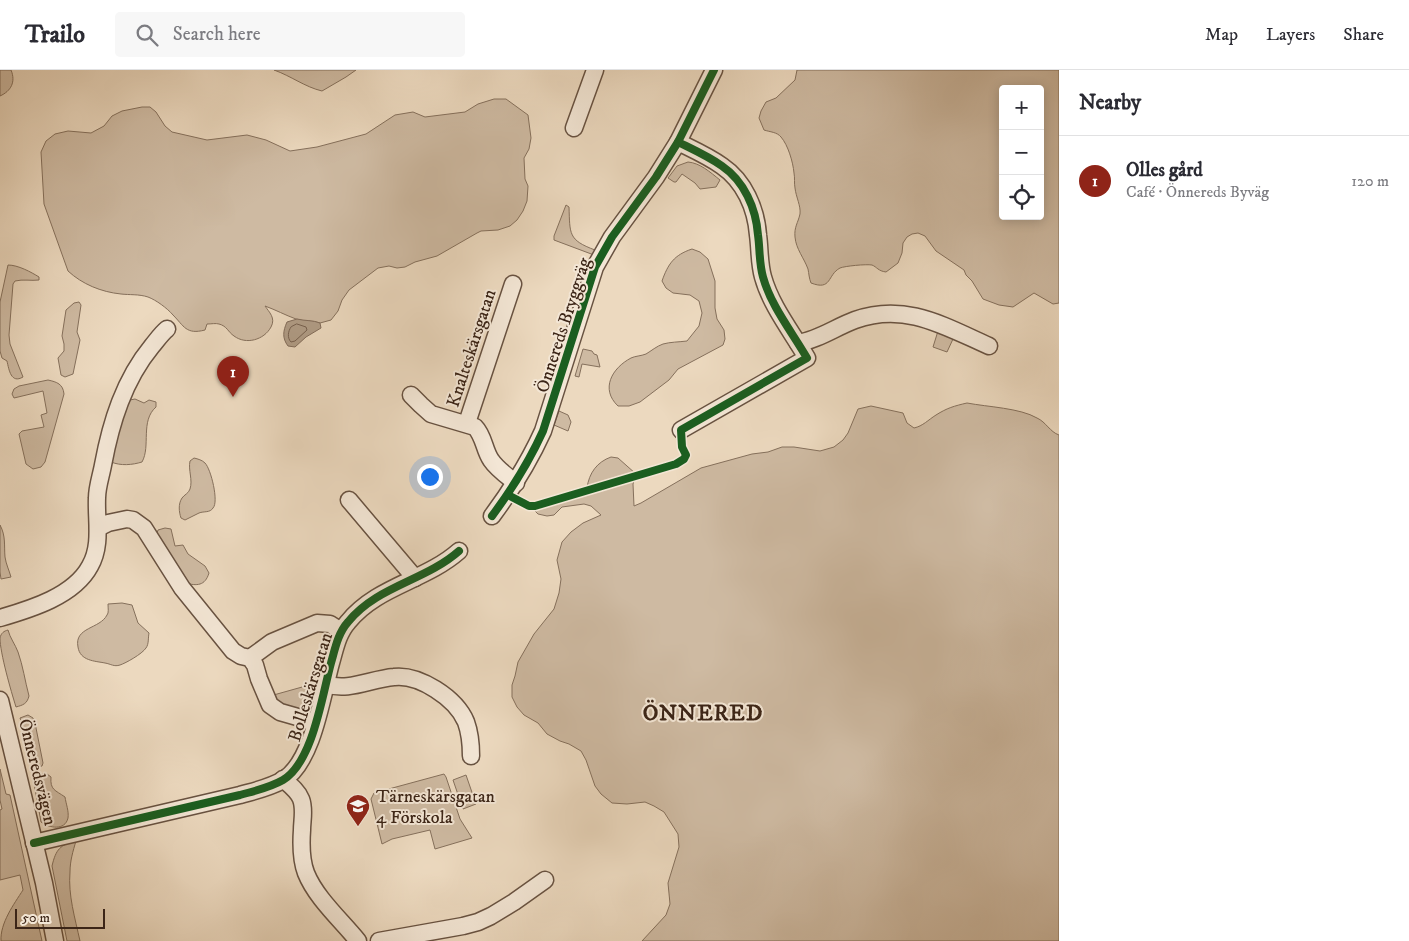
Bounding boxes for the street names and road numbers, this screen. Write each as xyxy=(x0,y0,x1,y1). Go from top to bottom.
street label: Önnereds Bryggväg xyxy=(532,255,596,396)
street label: Knalteskärsgatan xyxy=(443,286,502,410)
street label: Bolleskärsgatan xyxy=(284,630,338,744)
street label: Önneredsvägen xyxy=(13,717,61,829)

